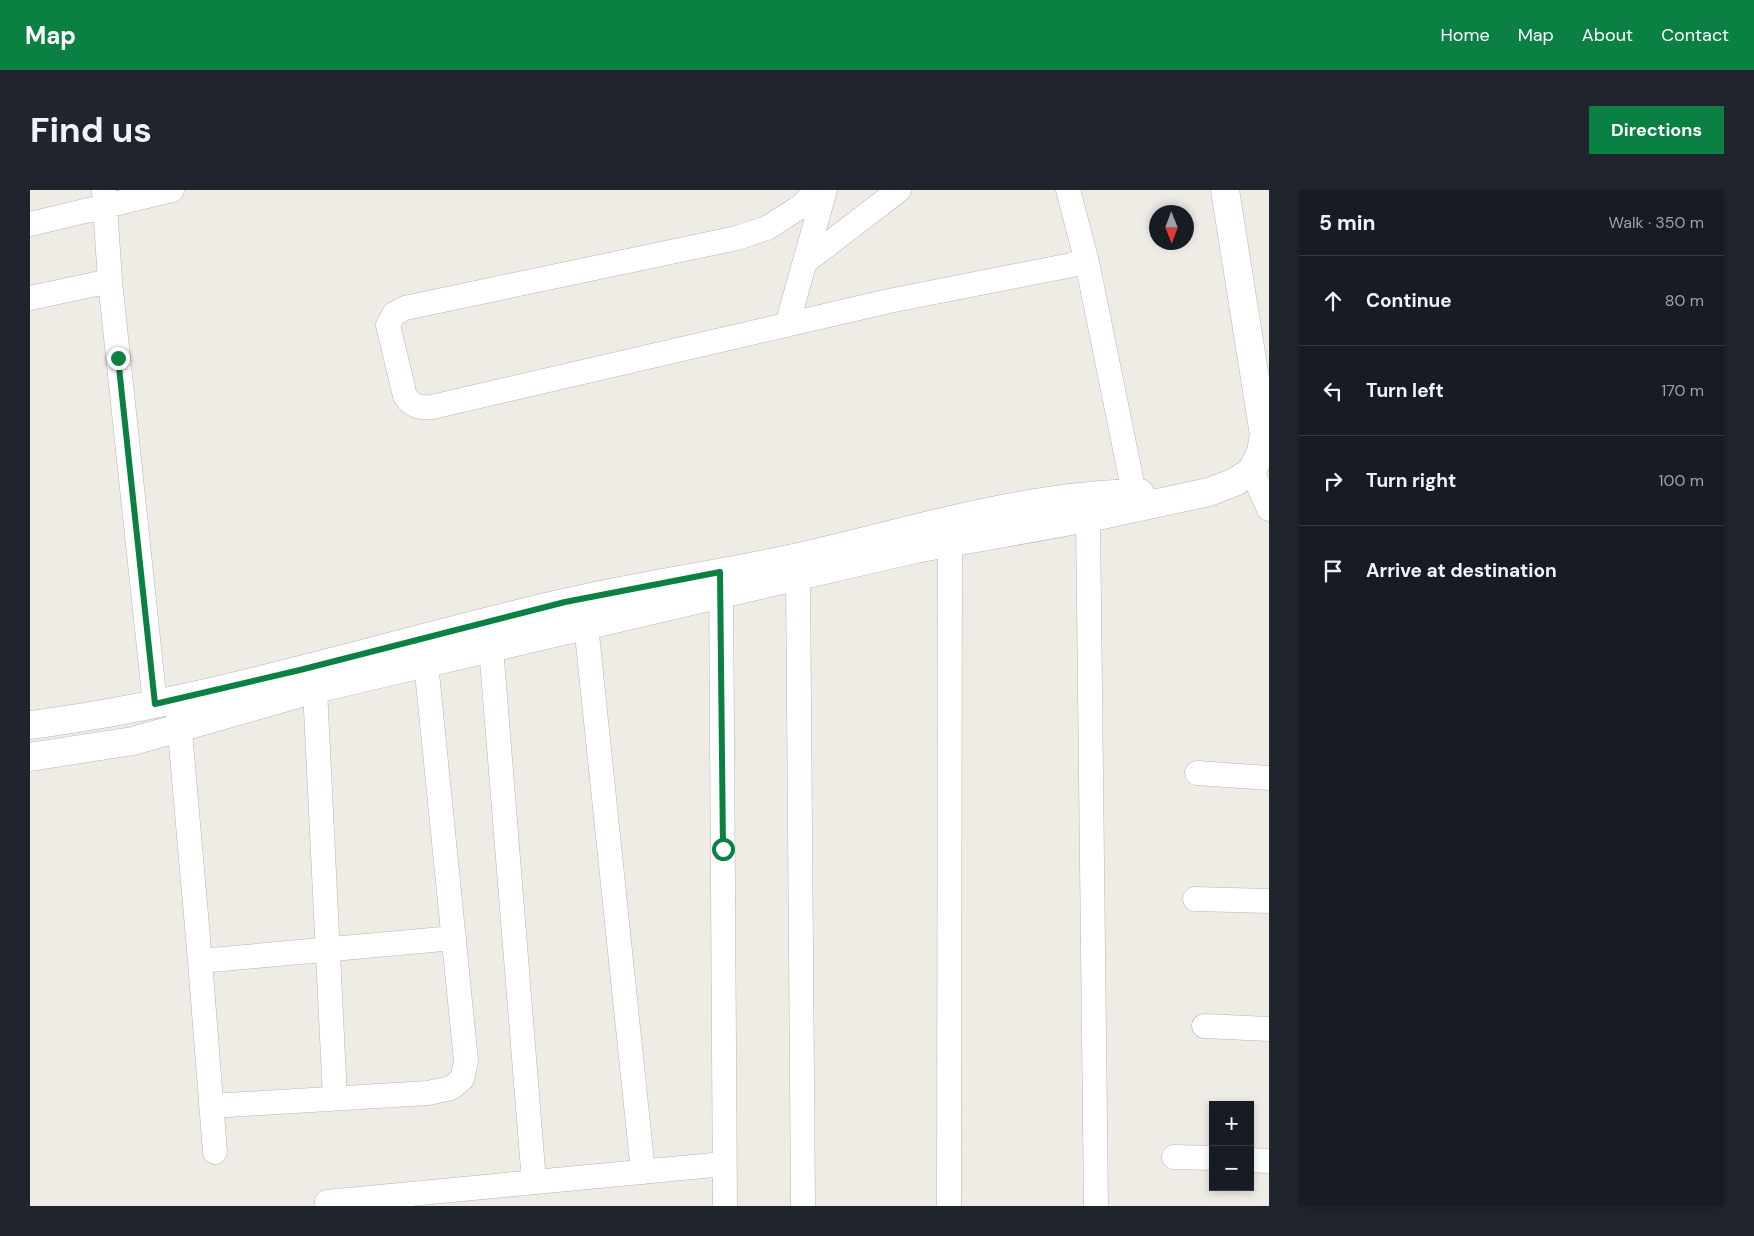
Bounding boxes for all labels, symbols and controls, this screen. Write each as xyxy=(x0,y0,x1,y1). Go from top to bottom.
text: Map xyxy=(25,20,76,51)
text: Home xyxy=(1440,23,1490,47)
text: Map xyxy=(1518,23,1554,47)
text: About xyxy=(1582,23,1633,47)
text: Contact xyxy=(1661,23,1729,47)
button: Directions xyxy=(1589,106,1724,154)
text: Find us xyxy=(30,107,152,153)
north arrow xyxy=(1149,205,1194,250)
text: 5 min xyxy=(1319,209,1375,237)
text: Walk · 350 m xyxy=(1609,212,1704,233)
icon: ahead xyxy=(1319,287,1347,315)
text: Continue xyxy=(1366,288,1452,313)
text: 80 m xyxy=(1665,290,1704,311)
route end xyxy=(107,347,130,370)
icon: left xyxy=(1319,377,1347,405)
text: Turn left xyxy=(1366,378,1444,403)
text: 170 m xyxy=(1661,380,1704,401)
icon: right xyxy=(1319,467,1347,495)
text: Turn right xyxy=(1366,468,1456,493)
text: 100 m xyxy=(1659,470,1704,491)
icon: arrive xyxy=(1319,557,1347,585)
text: Arrive at destination xyxy=(1366,558,1557,583)
route start xyxy=(712,838,735,861)
map controls xyxy=(1209,1101,1254,1191)
button: + xyxy=(1209,1101,1254,1146)
button: − xyxy=(1209,1146,1254,1191)

